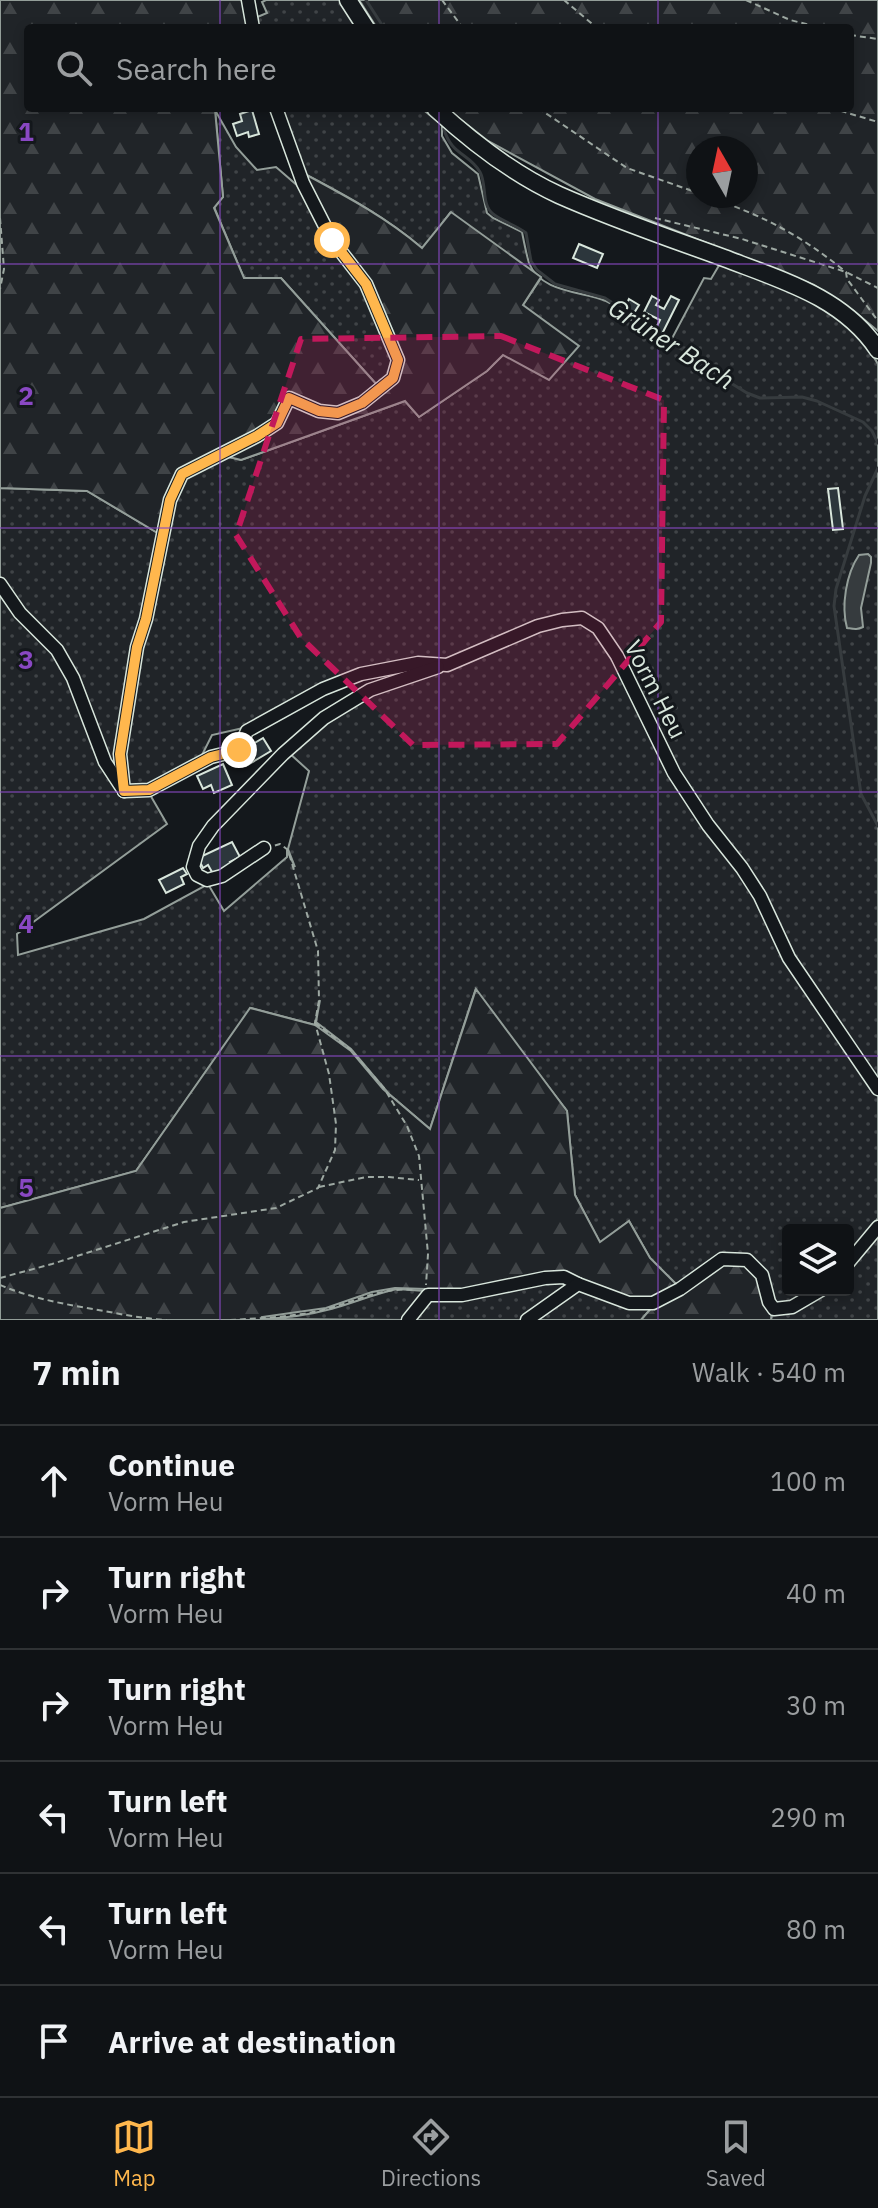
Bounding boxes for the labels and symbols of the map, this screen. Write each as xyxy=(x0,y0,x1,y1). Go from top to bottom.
text: 1 xyxy=(18,114,34,148)
north arrow xyxy=(686,136,758,208)
route start xyxy=(314,222,350,258)
water label: Grüner Bach xyxy=(603,290,741,396)
text: 2 xyxy=(18,378,34,412)
street label: Vorm Heu xyxy=(618,634,694,744)
text: 3 xyxy=(18,642,34,676)
route end xyxy=(221,732,257,768)
text: 4 xyxy=(18,906,34,940)
text: 5 xyxy=(18,1170,34,1204)

